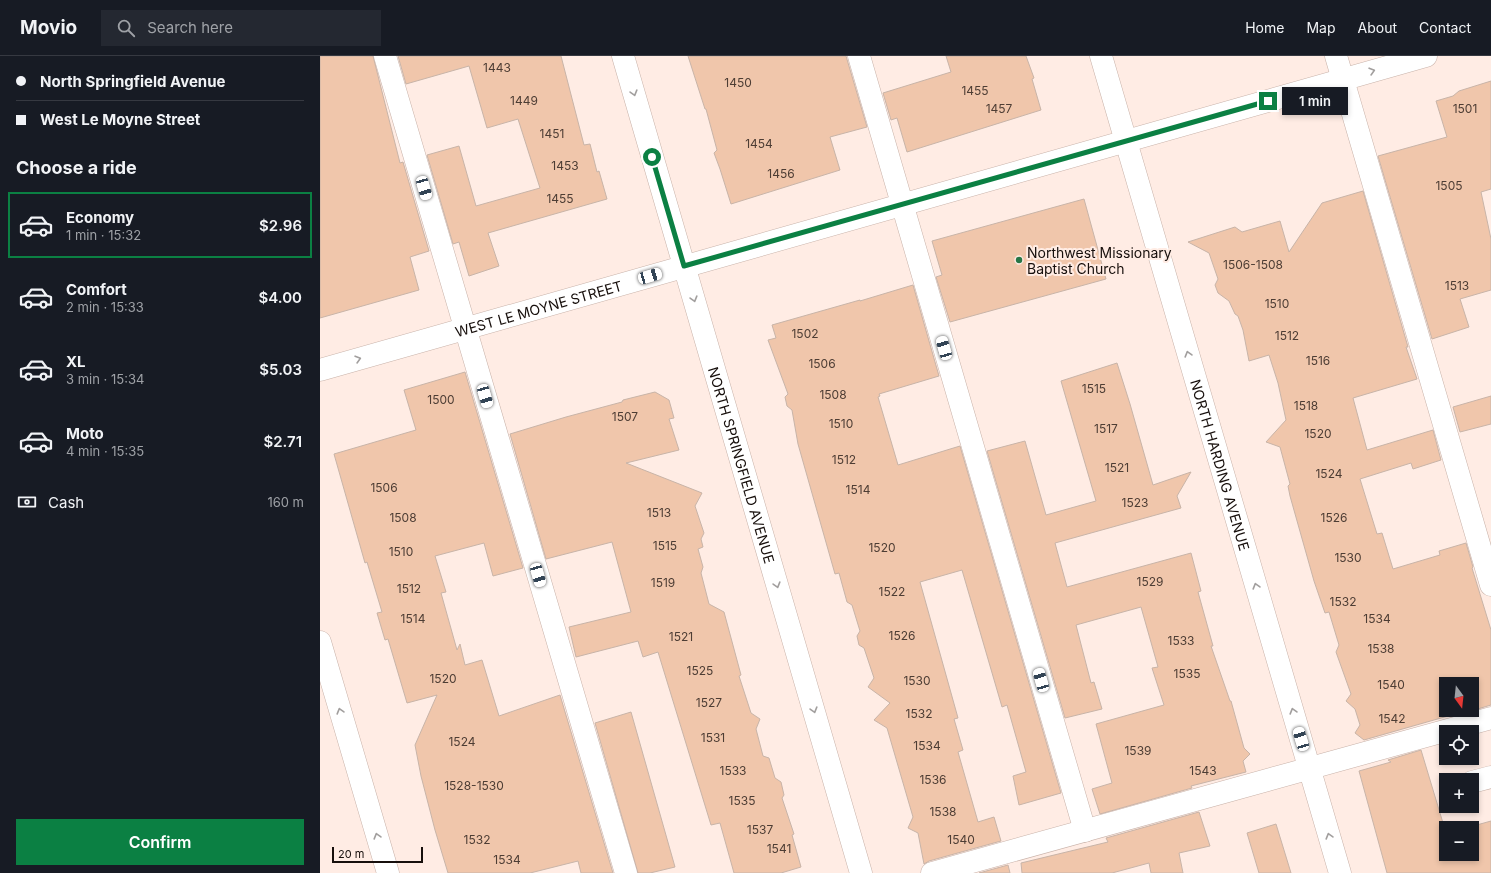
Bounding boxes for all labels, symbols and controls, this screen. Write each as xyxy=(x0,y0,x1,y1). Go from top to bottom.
search box xyxy=(101,10,381,46)
text: Movio xyxy=(20,16,77,39)
icon: search xyxy=(115,17,137,39)
text: Search here xyxy=(147,18,233,37)
text: Home xyxy=(1245,19,1284,36)
text: Map xyxy=(1306,19,1336,36)
text: About xyxy=(1358,19,1397,36)
text: Contact xyxy=(1419,19,1471,36)
house number: 1443 xyxy=(483,60,511,75)
one-way arrow xyxy=(1368,68,1375,76)
text: North Springfield Avenue xyxy=(40,72,225,91)
house number: 1450 xyxy=(724,75,752,90)
house number: 1455 xyxy=(961,83,989,98)
callout: 1 min xyxy=(1282,87,1348,115)
one-way arrow xyxy=(629,90,638,97)
route end xyxy=(1259,92,1277,110)
house number: 1449 xyxy=(510,93,538,108)
text: 1 min xyxy=(1299,93,1331,109)
house number: 1457 xyxy=(986,101,1013,116)
house number: 1501 xyxy=(1453,101,1477,116)
text: West Le Moyne Street xyxy=(40,110,200,129)
house number: 1451 xyxy=(540,126,564,141)
house number: 1454 xyxy=(745,136,773,151)
route start xyxy=(643,148,661,166)
text: Choose a ride xyxy=(16,157,137,178)
house number: 1453 xyxy=(551,158,579,173)
house number: 1456 xyxy=(767,166,795,181)
car xyxy=(415,175,433,201)
house number: 1505 xyxy=(1435,178,1463,193)
house number: 1455 xyxy=(546,191,574,206)
icon: car xyxy=(18,207,54,243)
text: Economy xyxy=(66,208,134,227)
text: $2.96 xyxy=(259,216,302,235)
text: 1 min · 15:32 xyxy=(66,227,141,243)
place label: Northwest Missionary Baptist Church xyxy=(1027,244,1172,277)
marker: Northwest Missionary Baptist Church xyxy=(1014,255,1024,265)
house number: 1506-1508 xyxy=(1223,257,1283,272)
car xyxy=(637,267,663,285)
street label: WEST LE MOYNE STREET xyxy=(453,276,624,340)
house number: 1513 xyxy=(1445,278,1469,293)
icon: car xyxy=(18,279,54,315)
text: Comfort xyxy=(66,280,127,299)
text: $4.00 xyxy=(259,288,302,307)
one-way arrow xyxy=(689,295,698,302)
house number: 1510 xyxy=(1265,296,1289,311)
text: 2 min · 15:33 xyxy=(66,299,144,315)
house number: 1502 xyxy=(791,326,819,341)
house number: 1512 xyxy=(1275,328,1299,343)
car xyxy=(935,335,953,361)
one-way arrow xyxy=(1184,350,1193,357)
icon: car xyxy=(18,351,54,387)
text: XL xyxy=(66,352,86,371)
house number: 1516 xyxy=(1306,353,1330,368)
one-way arrow xyxy=(354,355,361,364)
house number: 1506 xyxy=(808,356,836,371)
text: $5.03 xyxy=(259,360,302,379)
street label: NORTH SPRINGFIELD AVENUE xyxy=(705,365,779,565)
text: 3 min · 15:34 xyxy=(66,371,144,387)
street label: NORTH HARDING AVENUE xyxy=(1187,377,1254,553)
house number: 1515 xyxy=(1082,381,1106,396)
car xyxy=(476,383,494,409)
house number: 1508 xyxy=(819,387,847,402)
house number: 1500 xyxy=(427,392,455,407)
house number: 1518 xyxy=(1294,398,1318,413)
house number: 1507 xyxy=(612,409,638,424)
house number: 1510 xyxy=(829,416,853,431)
house number: 1517 xyxy=(1094,421,1118,436)
icon: car xyxy=(18,423,54,459)
text: Moto xyxy=(66,424,104,443)
house number: 1520 xyxy=(1304,426,1332,441)
text: $2.71 xyxy=(263,432,302,451)
text: 4 min · 15:35 xyxy=(66,443,144,459)
house number: 1512 xyxy=(832,452,856,467)
house number: 1521 xyxy=(1105,460,1129,475)
house number: 1524 xyxy=(1315,466,1343,481)
house number: 1506 xyxy=(370,480,398,495)
house number: 1514 xyxy=(846,482,871,497)
icon: cash xyxy=(16,491,38,513)
text: Cash xyxy=(48,493,84,512)
text: 160 m xyxy=(267,494,304,510)
house number: 1523 xyxy=(1122,495,1148,510)
house number: 1513 xyxy=(647,505,671,520)
house number: 1508 xyxy=(389,510,417,525)
house number: 1526 xyxy=(1321,510,1347,525)
house number: 1515 xyxy=(653,538,677,553)
house number: 1520 xyxy=(868,540,896,555)
house number: 1510 xyxy=(389,544,413,559)
house number: 1530 xyxy=(1334,550,1362,565)
car xyxy=(529,562,547,588)
house number: 1529 xyxy=(1137,574,1163,589)
house number: 1519 xyxy=(651,575,675,590)
house number: 1512 xyxy=(397,581,421,596)
one-way arrow xyxy=(772,581,781,588)
one-way arrow xyxy=(1252,583,1261,590)
house number: 1522 xyxy=(879,584,905,599)
house number: 1532 xyxy=(1330,594,1356,609)
house number: 1514 xyxy=(401,611,426,626)
house number: 1534 xyxy=(1363,611,1391,626)
house number: 1526 xyxy=(889,628,915,643)
house number: 1521 xyxy=(669,629,693,644)
house number: 1533 xyxy=(1168,633,1195,648)
house number: 1538 xyxy=(1367,641,1395,656)
house number: 1525 xyxy=(687,663,713,678)
house number: 1535 xyxy=(1174,666,1200,681)
car xyxy=(1032,667,1050,693)
house number: 1520 xyxy=(429,671,457,686)
house number: 1530 xyxy=(903,673,931,688)
house number: 1540 xyxy=(1377,677,1405,692)
north arrow xyxy=(1439,677,1479,717)
map controls xyxy=(1439,677,1479,861)
house number: 1527 xyxy=(696,695,722,710)
one-way arrow xyxy=(809,706,818,713)
house number: 1532 xyxy=(906,706,932,721)
one-way arrow xyxy=(1289,707,1298,714)
one-way arrow xyxy=(336,708,345,715)
house number: 1542 xyxy=(1378,711,1406,726)
button: locate xyxy=(1439,725,1479,765)
car xyxy=(1292,726,1310,752)
house number: 1531 xyxy=(701,730,725,745)
house number: 1524 xyxy=(448,734,476,749)
house number: 1534 xyxy=(913,738,941,753)
house number: 1539 xyxy=(1124,743,1152,758)
house number: 1533 xyxy=(720,763,747,778)
house number: 1543 xyxy=(1189,763,1217,778)
house number: 1536 xyxy=(919,772,947,787)
button: + xyxy=(1439,773,1479,813)
house number: 1528-1530 xyxy=(444,778,504,793)
house number: 1535 xyxy=(729,793,755,808)
house number: 1538 xyxy=(929,804,957,819)
button: Confirm xyxy=(16,819,304,865)
button: − xyxy=(1439,821,1479,861)
house number: 1537 xyxy=(747,822,773,837)
one-way arrow xyxy=(373,832,382,839)
house number: 1532 xyxy=(464,832,490,847)
house number: 1540 xyxy=(947,832,975,847)
one-way arrow xyxy=(1325,832,1334,839)
house number: 1541 xyxy=(767,841,791,856)
scale bar xyxy=(332,845,423,864)
text: 20 m xyxy=(338,847,364,861)
house number: 1534 xyxy=(493,852,521,867)

